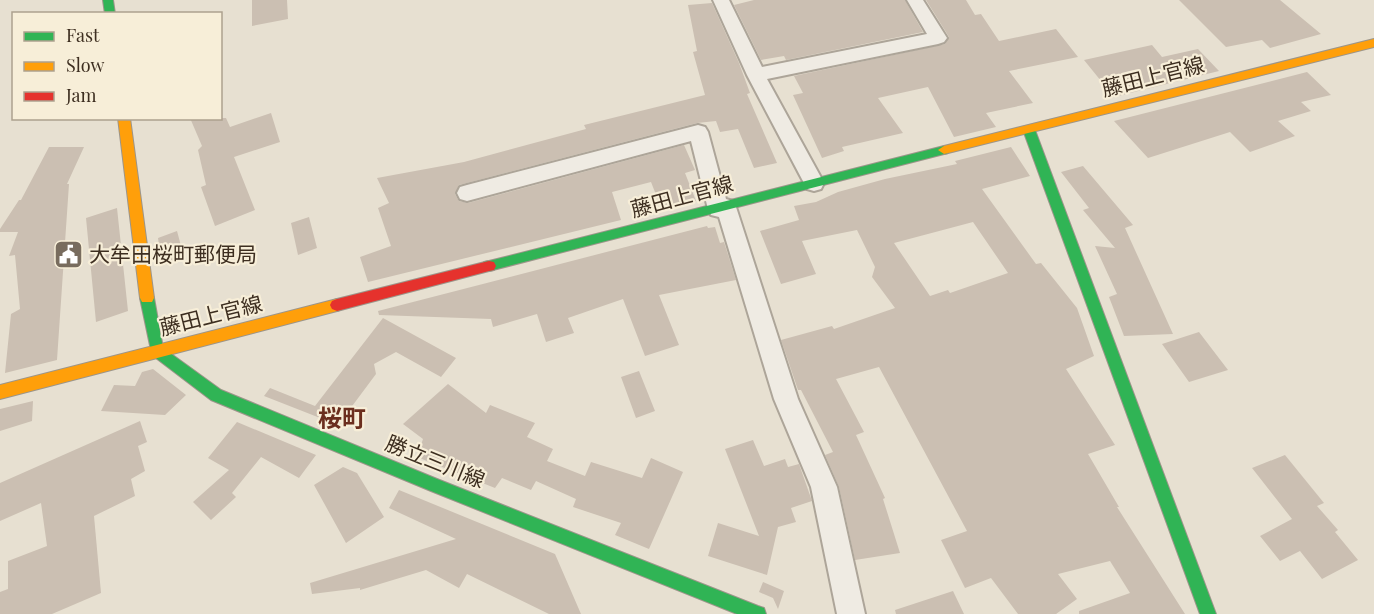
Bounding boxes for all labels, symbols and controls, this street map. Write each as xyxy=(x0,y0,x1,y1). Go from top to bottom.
legend xyxy=(12,12,222,120)
text: Fast xyxy=(66,23,100,47)
street label: 藤田上官線 xyxy=(1098,49,1207,101)
text: Slow xyxy=(66,53,104,77)
text: Jam xyxy=(65,83,96,107)
street label: 藤田上官線 xyxy=(627,168,736,222)
public building icon: 大牟田桜町郵便局 xyxy=(52,239,84,271)
place label: 大牟田桜町郵便局 xyxy=(89,239,257,267)
street label: 藤田上官線 xyxy=(156,288,265,340)
district label: 桜町 xyxy=(318,401,366,433)
street label: 勝立三川線 xyxy=(382,427,490,493)

